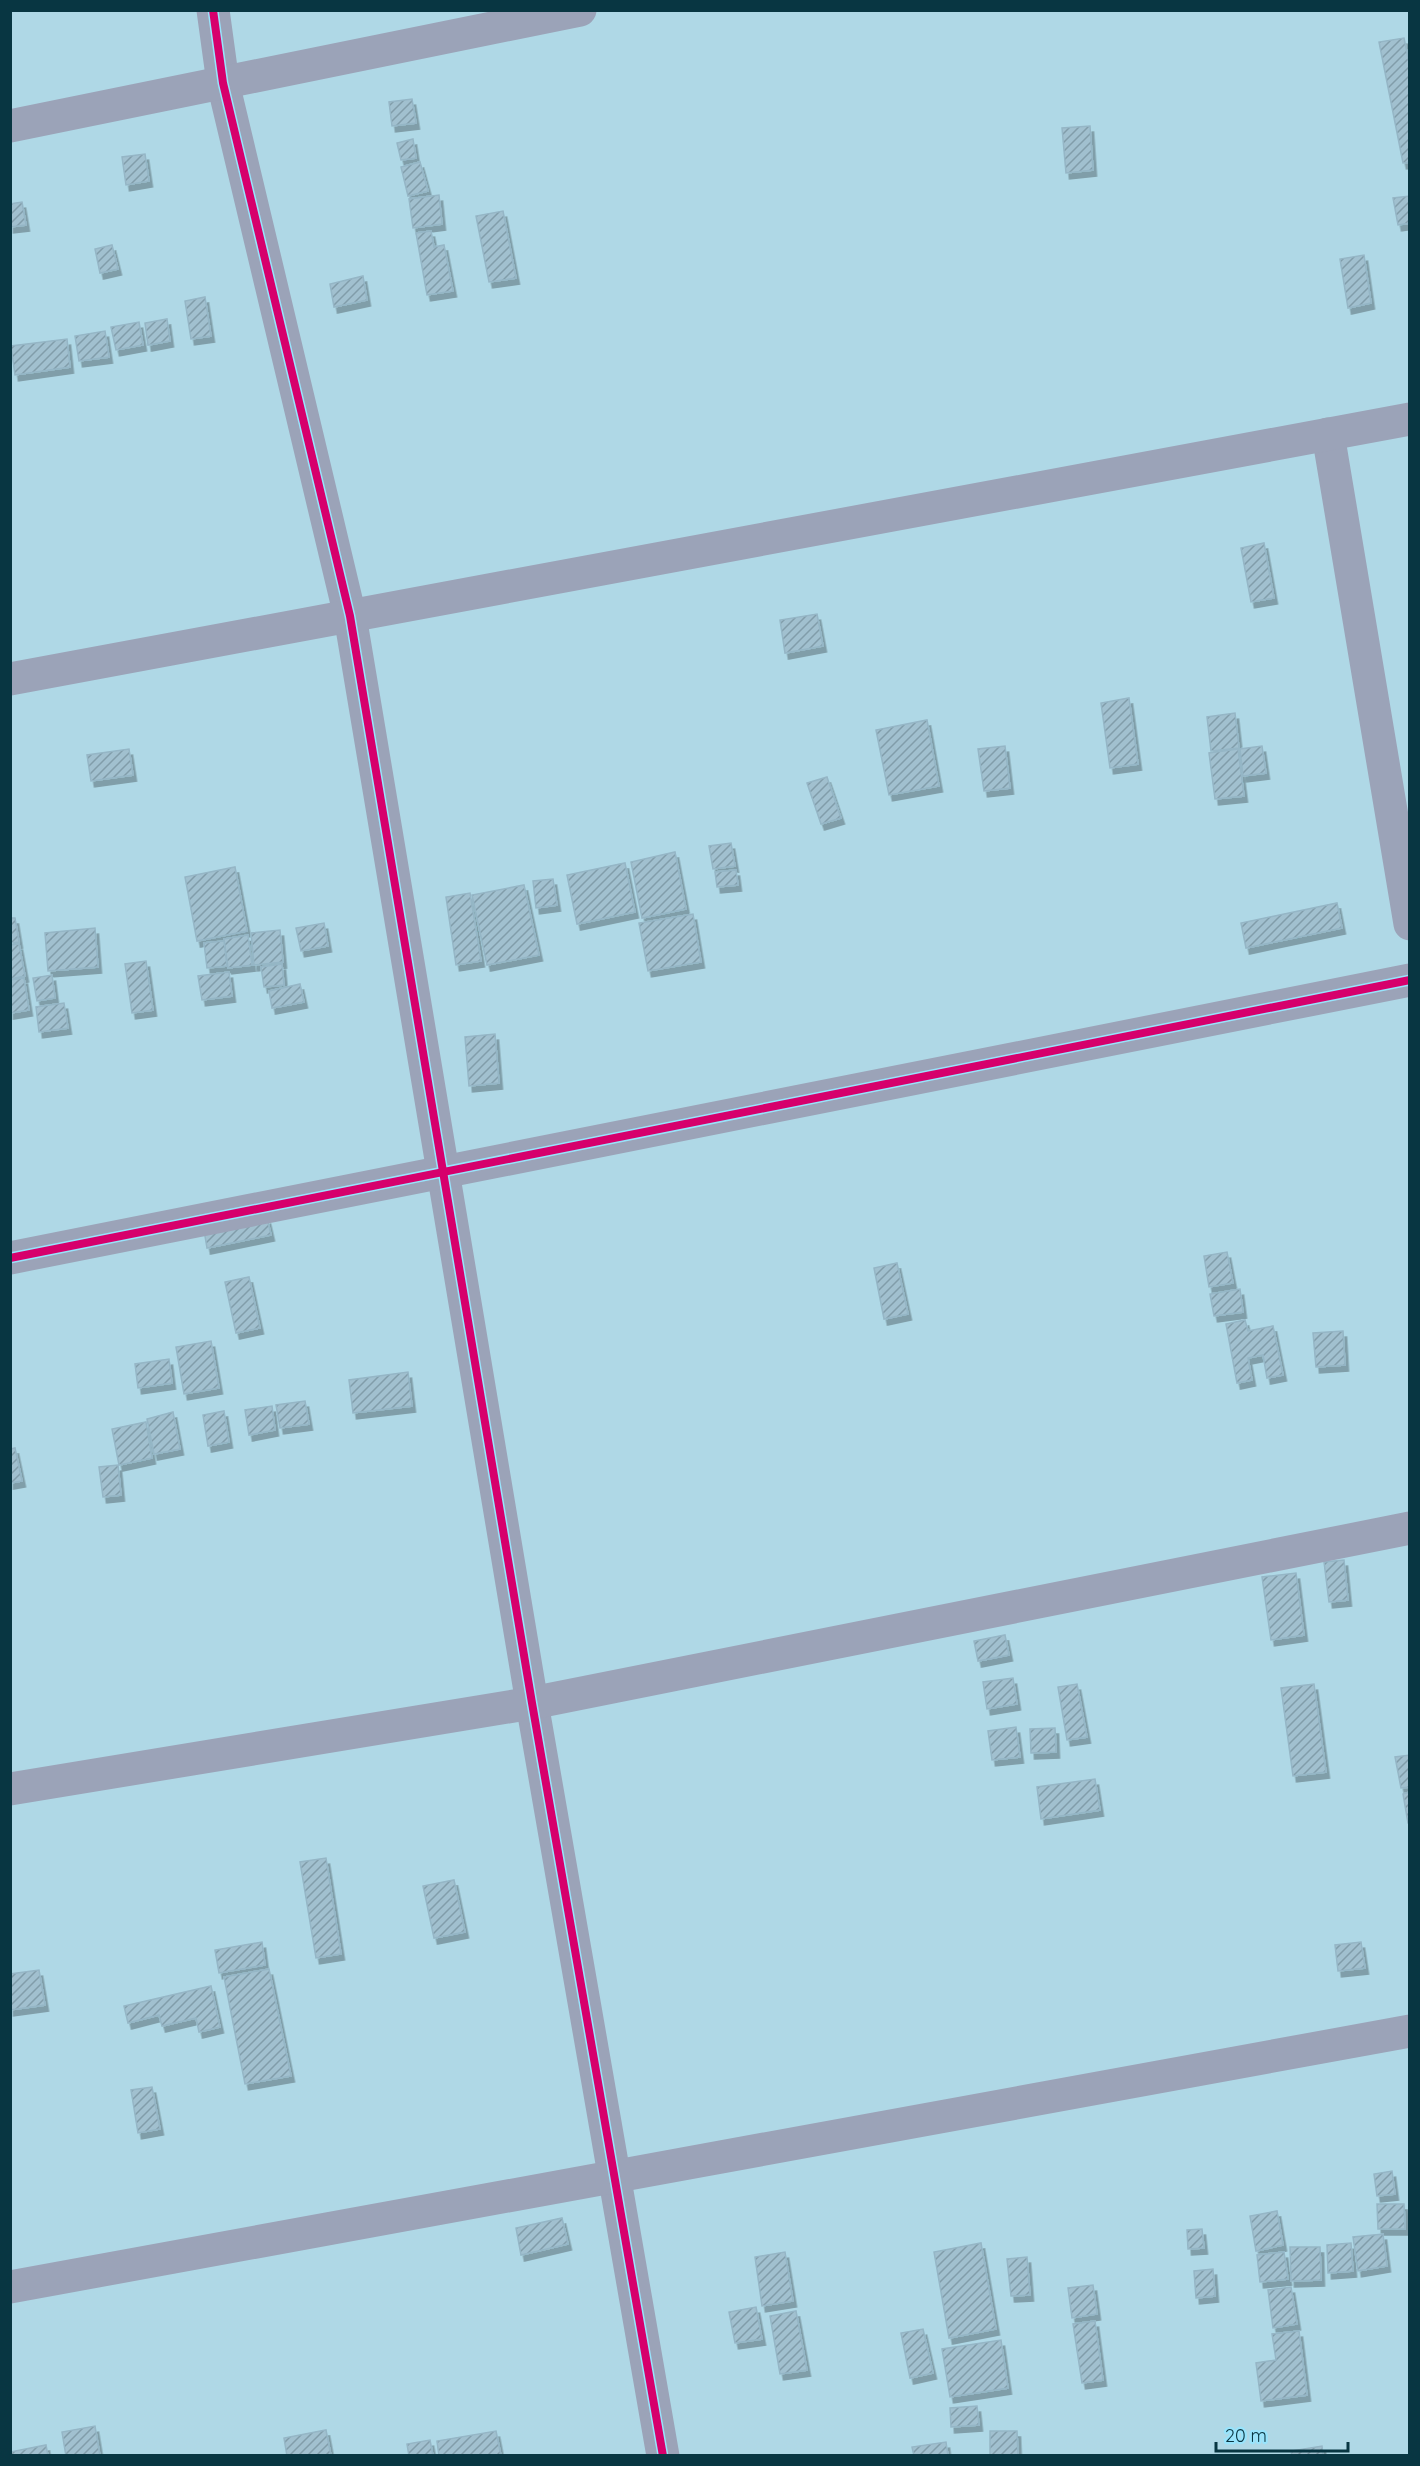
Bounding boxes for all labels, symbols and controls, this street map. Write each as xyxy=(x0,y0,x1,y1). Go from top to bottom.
scale bar xyxy=(1216,2415,1348,2453)
text: 20 m xyxy=(1225,2424,1267,2447)

